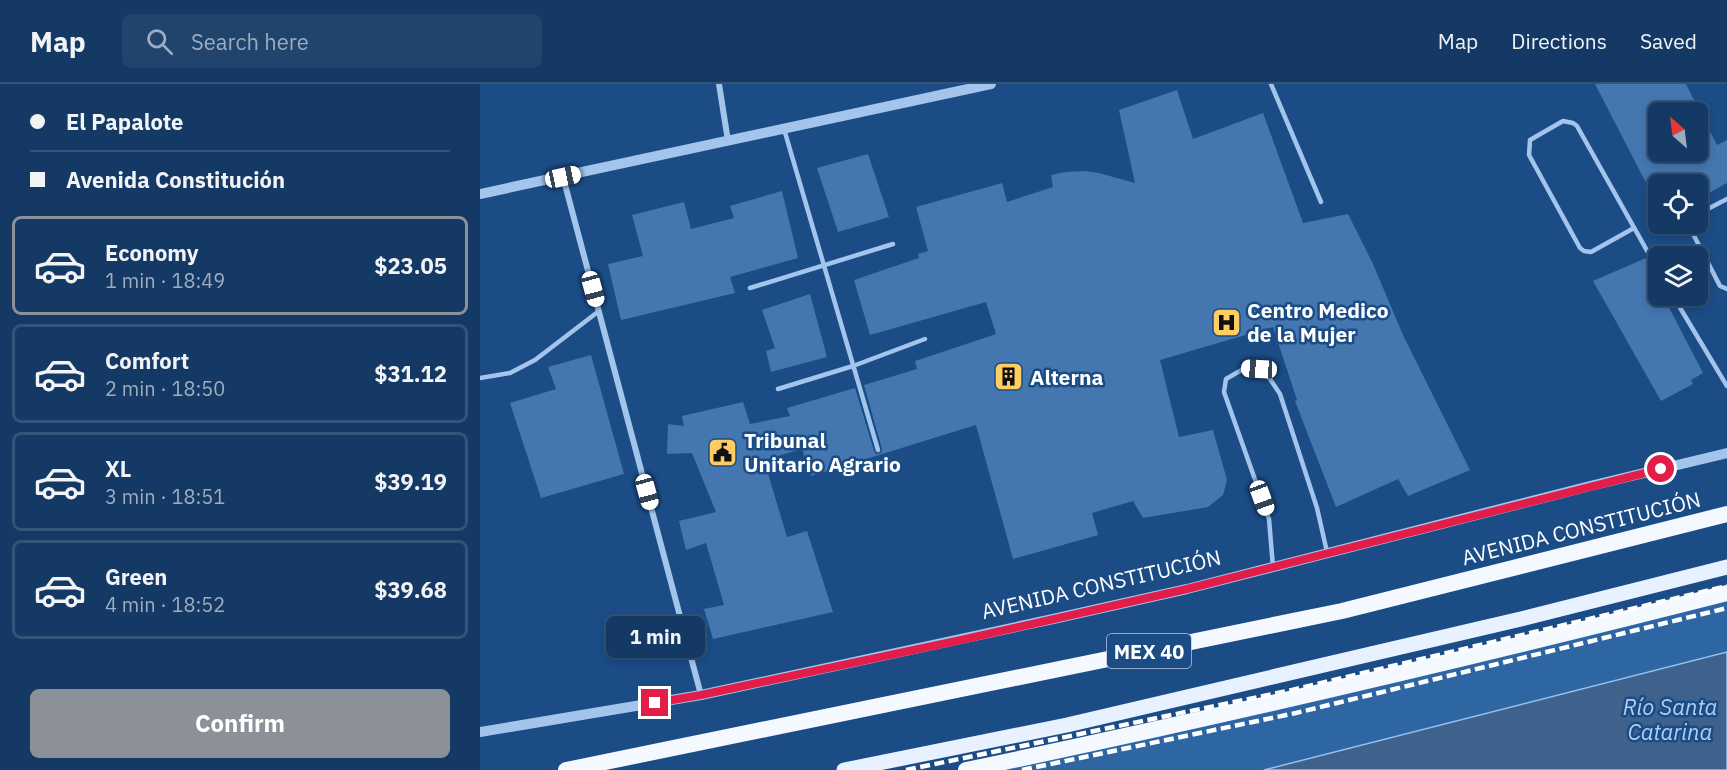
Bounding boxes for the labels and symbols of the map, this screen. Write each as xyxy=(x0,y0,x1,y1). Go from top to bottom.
north arrow xyxy=(1648,102,1708,162)
car xyxy=(544,164,582,190)
car xyxy=(580,269,606,309)
place label: Centro Medico de la Mujer xyxy=(1247,296,1389,348)
hospital icon: Centro Medico de la Mujer xyxy=(1210,306,1242,338)
car xyxy=(1241,359,1277,379)
building icon: Alterna xyxy=(993,361,1025,393)
place label: Alterna xyxy=(1030,363,1103,391)
place label: Tribunal Unitario Agrario xyxy=(744,426,901,478)
public building icon: Tribunal Unitario Agrario xyxy=(707,436,739,468)
route start xyxy=(1647,455,1674,482)
car xyxy=(634,472,660,512)
car xyxy=(1247,478,1277,518)
street label: AVENIDA CONSTITUCIÓN xyxy=(1459,485,1703,571)
street label: AVENIDA CONSTITUCIÓN xyxy=(978,543,1224,625)
callout: 1 min xyxy=(606,616,705,658)
road number: MEX 40 xyxy=(1107,634,1191,668)
route end xyxy=(641,689,668,716)
water label: Río Santa Catarina xyxy=(1623,692,1717,746)

